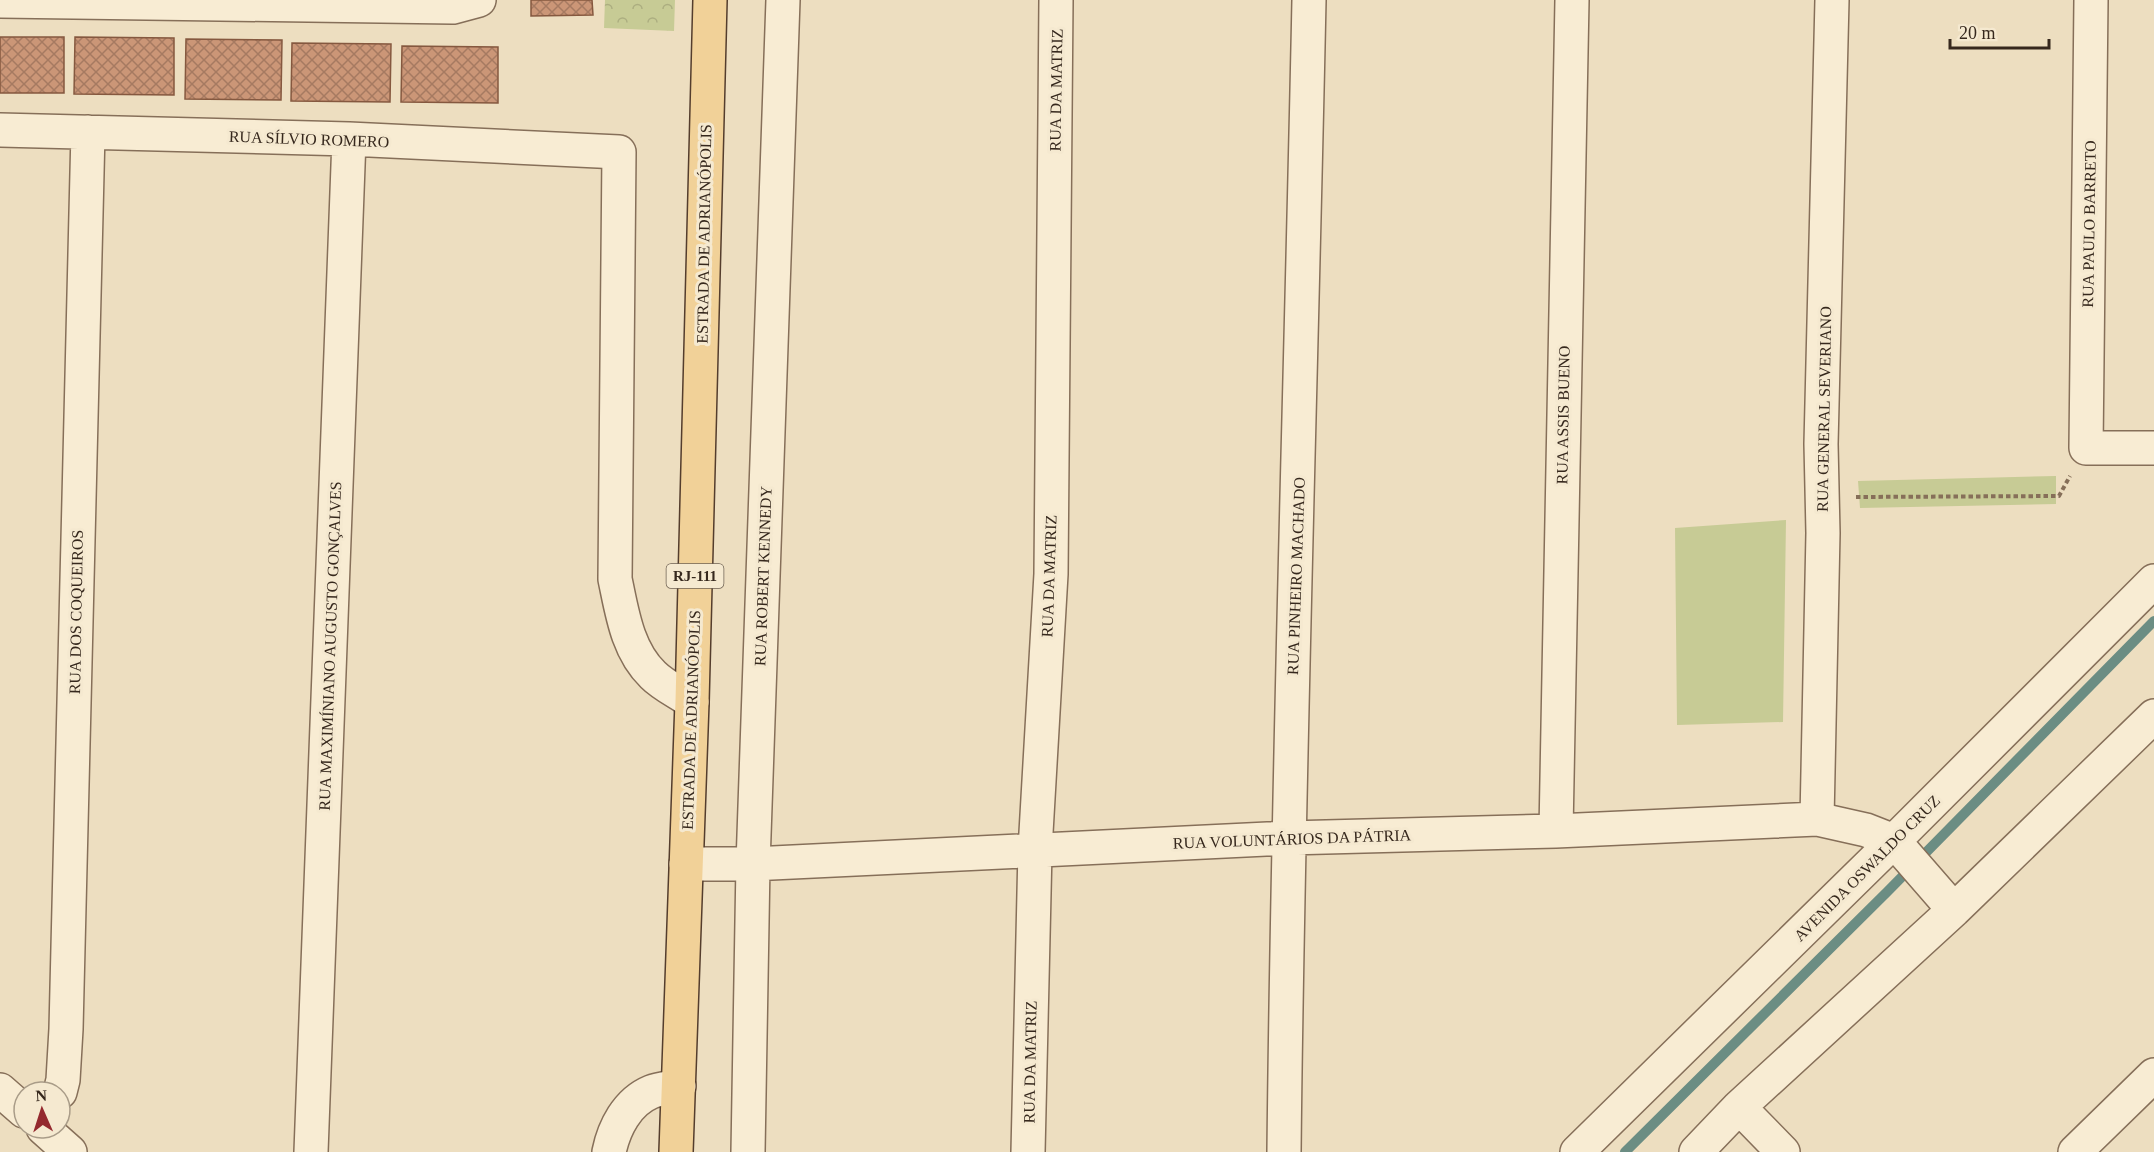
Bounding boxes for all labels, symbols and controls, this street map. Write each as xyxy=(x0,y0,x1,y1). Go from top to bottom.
scale bar xyxy=(1950,12,2049,50)
text: 20 m xyxy=(1959,23,1996,43)
street label: RUA DA MATRIZ xyxy=(1046,29,1066,151)
street label: ESTRADA DE ADRIANÓPOLIS xyxy=(693,124,714,344)
street label: RUA SÍLVIO ROMERO xyxy=(229,127,389,150)
street label: RUA PAULO BARRETO xyxy=(2079,140,2099,308)
street label: RUA GENERAL SEVERIANO xyxy=(1814,306,1834,512)
street label: RUA ASSIS BUENO xyxy=(1553,346,1573,484)
street label: RUA PINHEIRO MACHADO xyxy=(1284,477,1308,675)
street label: RUA MAXIMÍNIANO AUGUSTO GONÇALVES xyxy=(315,481,345,811)
street label: RUA ROBERT KENNEDY xyxy=(751,485,775,666)
street label: RUA DA MATRIZ xyxy=(1038,514,1060,638)
street label: RUA DOS COQUEIROS xyxy=(66,530,86,694)
road number: RJ-111 xyxy=(666,564,724,588)
street label: ESTRADA DE ADRIANÓPOLIS xyxy=(678,610,703,830)
street label: AVENIDA OSWALDO CRUZ xyxy=(1791,792,1943,944)
street label: RUA VOLUNTÁRIOS DA PÁTRIA xyxy=(1173,825,1412,852)
street label: RUA DA MATRIZ xyxy=(1020,1001,1040,1123)
north arrow xyxy=(12,1080,72,1140)
text: N xyxy=(35,1087,48,1104)

